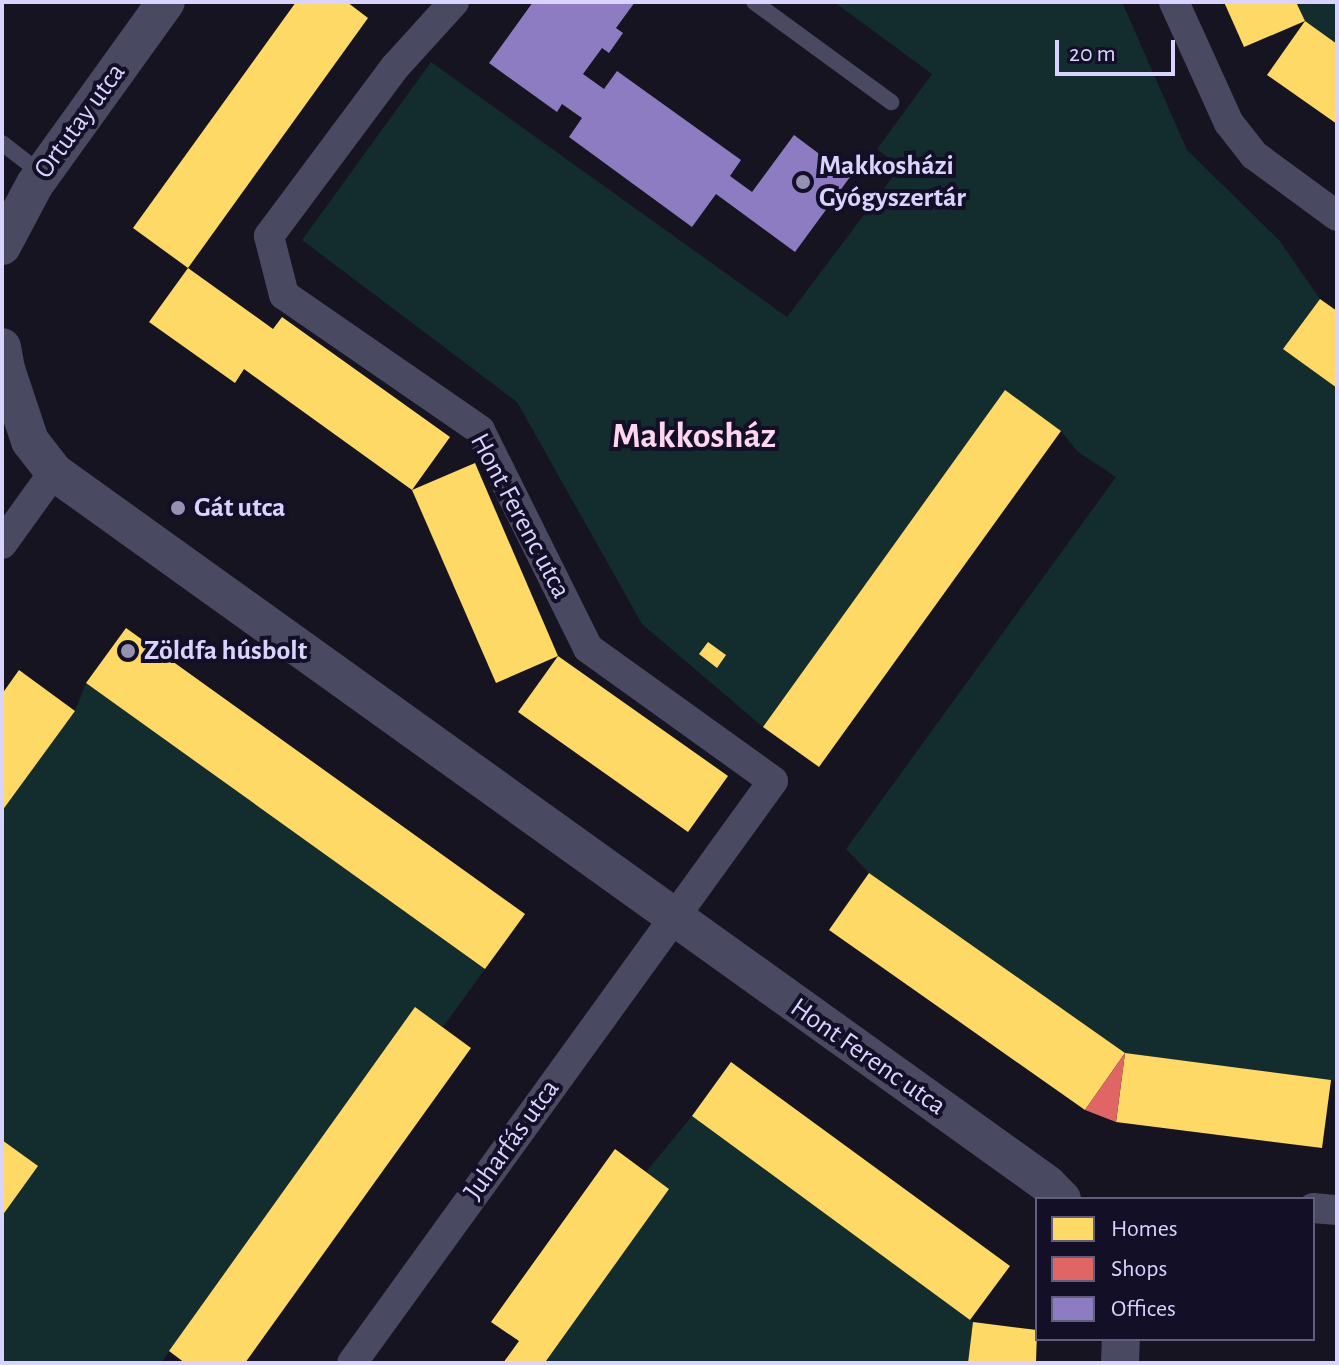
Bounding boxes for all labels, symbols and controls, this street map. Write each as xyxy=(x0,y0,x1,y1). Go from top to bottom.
scale bar xyxy=(1059,24,1179,74)
text: 20 m xyxy=(1069,42,1116,66)
street label: Ortutay utca xyxy=(27,57,133,185)
place label: Makkosházi Gyógyszertár xyxy=(819,149,966,215)
marker: Makkosházi Gyógyszertár xyxy=(794,173,812,191)
district label: Makkosház xyxy=(612,415,776,459)
street label: Hont Ferenc utca xyxy=(462,428,578,604)
place label: Gát utca xyxy=(194,491,285,525)
marker: Gát utca xyxy=(169,499,187,517)
place label: Zöldfa húsbolt xyxy=(144,634,307,668)
marker: Zöldfa húsbolt xyxy=(119,642,137,660)
street label: Hont Ferenc utca xyxy=(784,991,952,1123)
street label: Juharfás utca xyxy=(457,1073,567,1207)
legend xyxy=(1035,1197,1315,1341)
text: Homes xyxy=(1111,1217,1178,1241)
text: Shops xyxy=(1111,1257,1167,1281)
text: Offices xyxy=(1111,1297,1176,1321)

